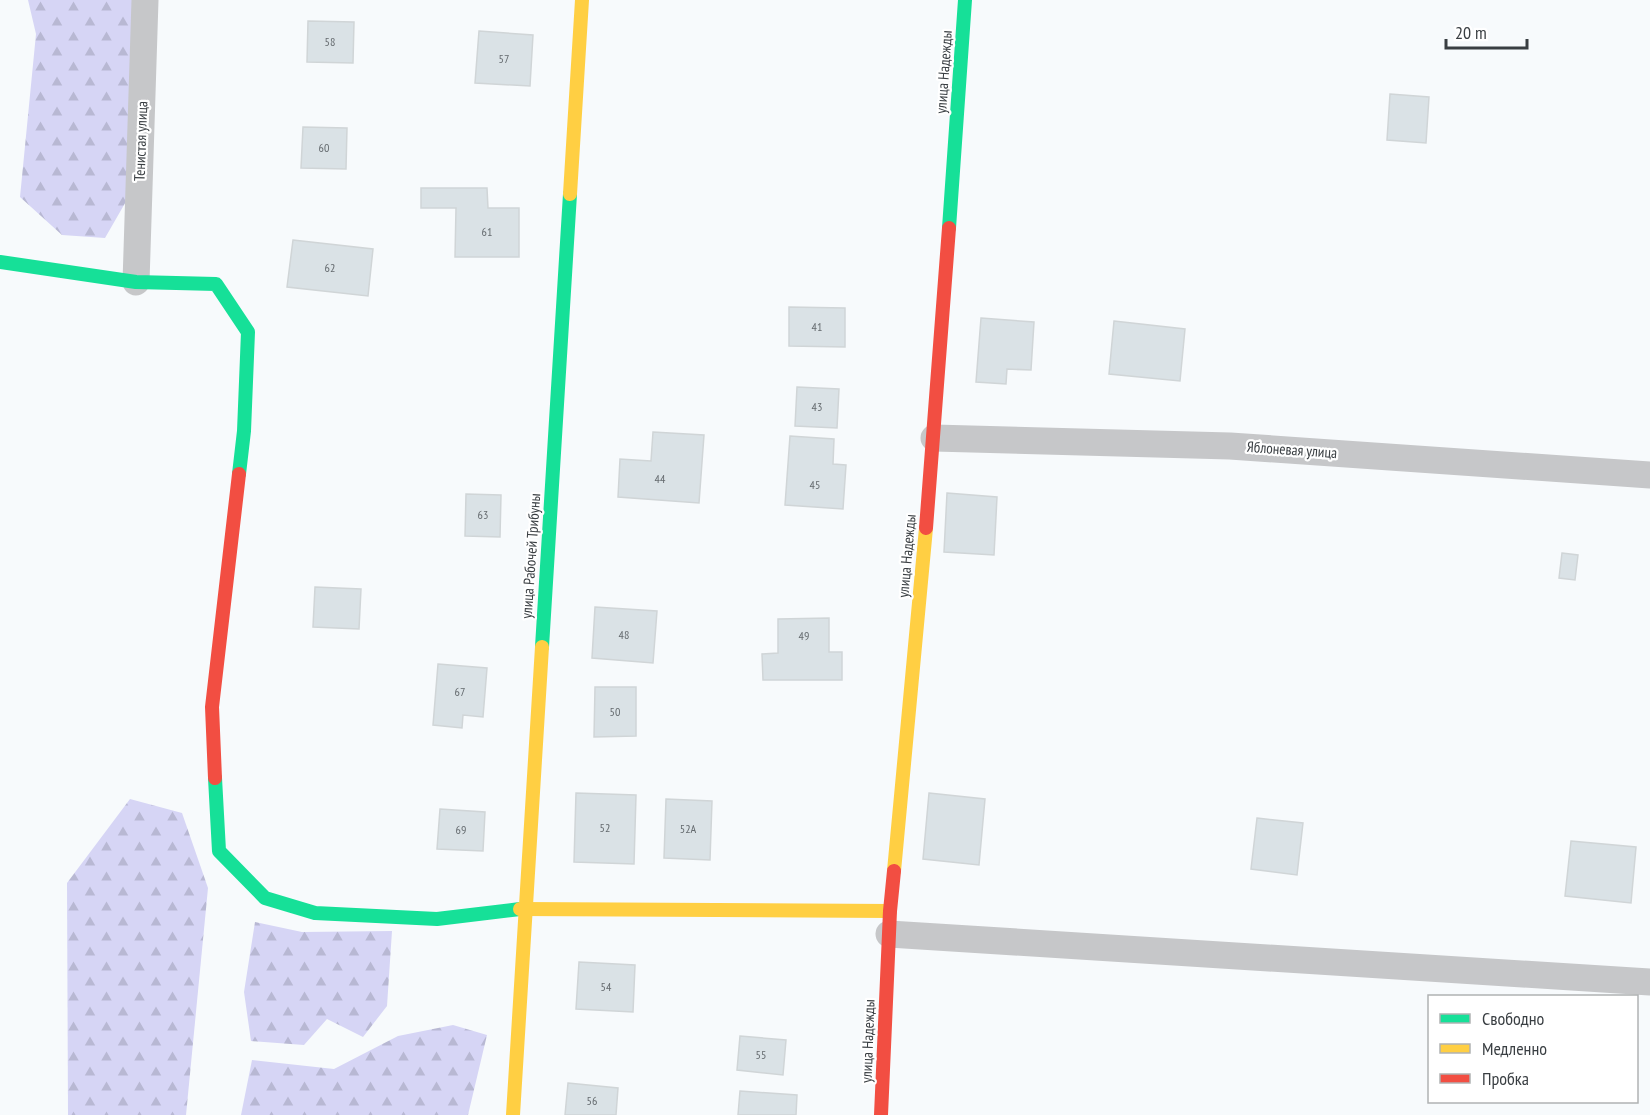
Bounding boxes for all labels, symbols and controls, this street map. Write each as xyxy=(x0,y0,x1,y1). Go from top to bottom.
scale bar xyxy=(1446,12,1527,50)
text: 20 m xyxy=(1455,21,1487,44)
street label: улица Надежды xyxy=(931,30,956,114)
house number: 58 xyxy=(325,34,335,49)
house number: 57 xyxy=(499,51,509,66)
street label: Тенистая улица xyxy=(130,101,151,181)
house number: 60 xyxy=(319,140,329,155)
house number: 61 xyxy=(482,224,492,239)
house number: 62 xyxy=(325,260,335,275)
house number: 41 xyxy=(812,319,822,334)
house number: 43 xyxy=(812,399,822,414)
street label: Яблоневая улица xyxy=(1246,437,1338,462)
house number: 44 xyxy=(655,471,666,486)
house number: 45 xyxy=(810,477,820,492)
street label: улица Рабочей Трибуны xyxy=(517,493,544,619)
house number: 63 xyxy=(478,507,488,522)
street label: улица Надежды xyxy=(893,513,920,598)
house number: 48 xyxy=(619,627,629,642)
house number: 49 xyxy=(799,628,809,643)
house number: 67 xyxy=(455,684,465,699)
house number: 50 xyxy=(610,704,620,719)
house number: 52 xyxy=(600,820,610,835)
house number: 52А xyxy=(680,821,697,836)
house number: 69 xyxy=(456,822,466,837)
house number: 54 xyxy=(601,979,612,994)
legend xyxy=(1428,995,1638,1103)
street label: улица Надежды xyxy=(857,999,878,1083)
text: Свободно xyxy=(1482,1007,1545,1030)
text: Медленно xyxy=(1482,1037,1547,1060)
house number: 55 xyxy=(756,1047,766,1062)
text: Пробка xyxy=(1482,1067,1529,1090)
house number: 56 xyxy=(587,1093,597,1108)

